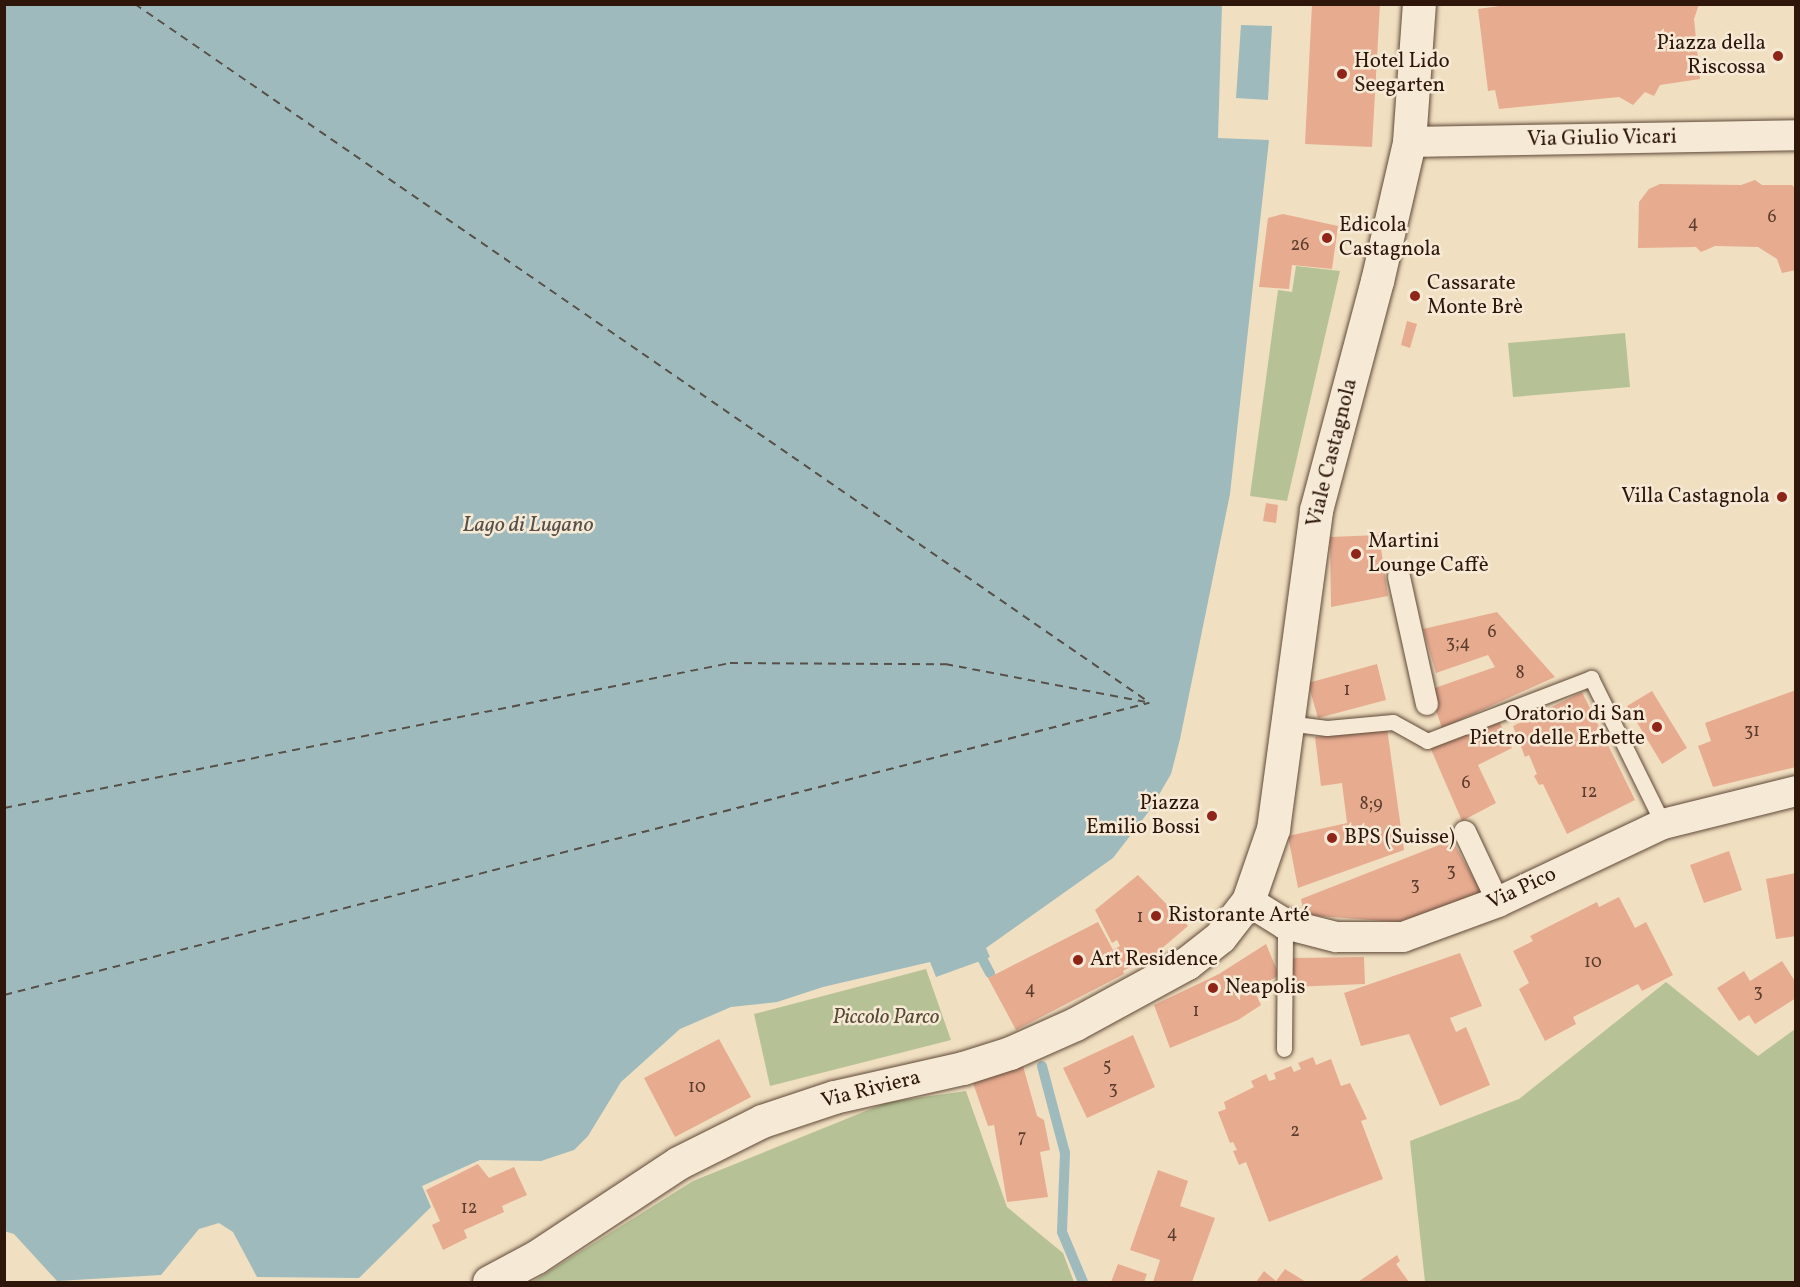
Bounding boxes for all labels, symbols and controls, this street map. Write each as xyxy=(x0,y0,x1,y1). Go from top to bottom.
place label: Piazza della Riscossa xyxy=(1657,31,1766,81)
place label: Hotel Lido Seegarten xyxy=(1354,49,1450,99)
marker: Piazza della Riscossa xyxy=(1771,49,1785,63)
marker: Hotel Lido Seegarten xyxy=(1335,67,1349,81)
street label: Via Giulio Vicari xyxy=(1527,125,1677,153)
house number: 6 xyxy=(1767,207,1777,229)
place label: Edicola Castagnola xyxy=(1339,213,1441,263)
house number: 4 xyxy=(1688,213,1698,235)
marker: Edicola Castagnola xyxy=(1320,231,1334,245)
house number: 26 xyxy=(1291,235,1309,257)
place label: Cassarate Monte Brè xyxy=(1427,271,1523,321)
marker: Cassarate Monte Brè xyxy=(1408,289,1422,303)
street label: Viale Castagnola xyxy=(1302,376,1364,530)
place label: Villa Castagnola xyxy=(1621,484,1770,510)
marker: Villa Castagnola xyxy=(1775,490,1789,504)
water label: Lago di Lugano xyxy=(463,513,593,539)
place label: Martini Lounge Caffè xyxy=(1368,529,1489,579)
marker: Martini Lounge Caffè xyxy=(1349,547,1363,561)
house number: 6 xyxy=(1487,622,1497,644)
house number: 3;4 xyxy=(1446,633,1470,655)
house number: 8 xyxy=(1515,663,1525,685)
house number: 1 xyxy=(1344,680,1350,702)
place label: Oratorio di San Pietro delle Erbette xyxy=(1469,702,1645,752)
marker: Oratorio di San Pietro delle Erbette xyxy=(1650,720,1664,734)
house number: 31 xyxy=(1744,721,1760,743)
house number: 6 xyxy=(1461,773,1471,795)
house number: 12 xyxy=(1581,782,1597,804)
place label: Piazza Emilio Bossi xyxy=(1086,791,1200,841)
house number: 8;9 xyxy=(1359,794,1383,816)
marker: Piazza Emilio Bossi xyxy=(1205,809,1219,823)
place label: BPS (Suisse) xyxy=(1344,825,1455,851)
marker: BPS (Suisse) xyxy=(1325,831,1339,845)
house number: 3 xyxy=(1446,861,1456,883)
street label: Via Pico xyxy=(1483,862,1561,916)
house number: 3 xyxy=(1410,875,1420,897)
place label: Ristorante Arté xyxy=(1168,903,1310,929)
house number: 1 xyxy=(1137,907,1143,929)
marker: Ristorante Arté xyxy=(1149,909,1163,923)
place label: Art Residence xyxy=(1090,947,1218,973)
house number: 10 xyxy=(1584,952,1602,974)
marker: Art Residence xyxy=(1071,953,1085,967)
place label: Neapolis xyxy=(1225,975,1306,1001)
house number: 4 xyxy=(1025,979,1035,1001)
marker: Neapolis xyxy=(1206,981,1220,995)
house number: 3 xyxy=(1753,982,1763,1004)
house number: 1 xyxy=(1193,1001,1199,1023)
park label: Piccolo Parco xyxy=(833,1005,939,1031)
house number: 5 xyxy=(1103,1056,1111,1078)
street label: Via Riviera xyxy=(819,1065,923,1115)
house number: 10 xyxy=(688,1077,706,1099)
house number: 3 xyxy=(1108,1079,1118,1101)
house number: 2 xyxy=(1290,1121,1300,1143)
house number: 7 xyxy=(1018,1127,1026,1149)
house number: 12 xyxy=(461,1198,477,1220)
house number: 4 xyxy=(1167,1223,1177,1245)

